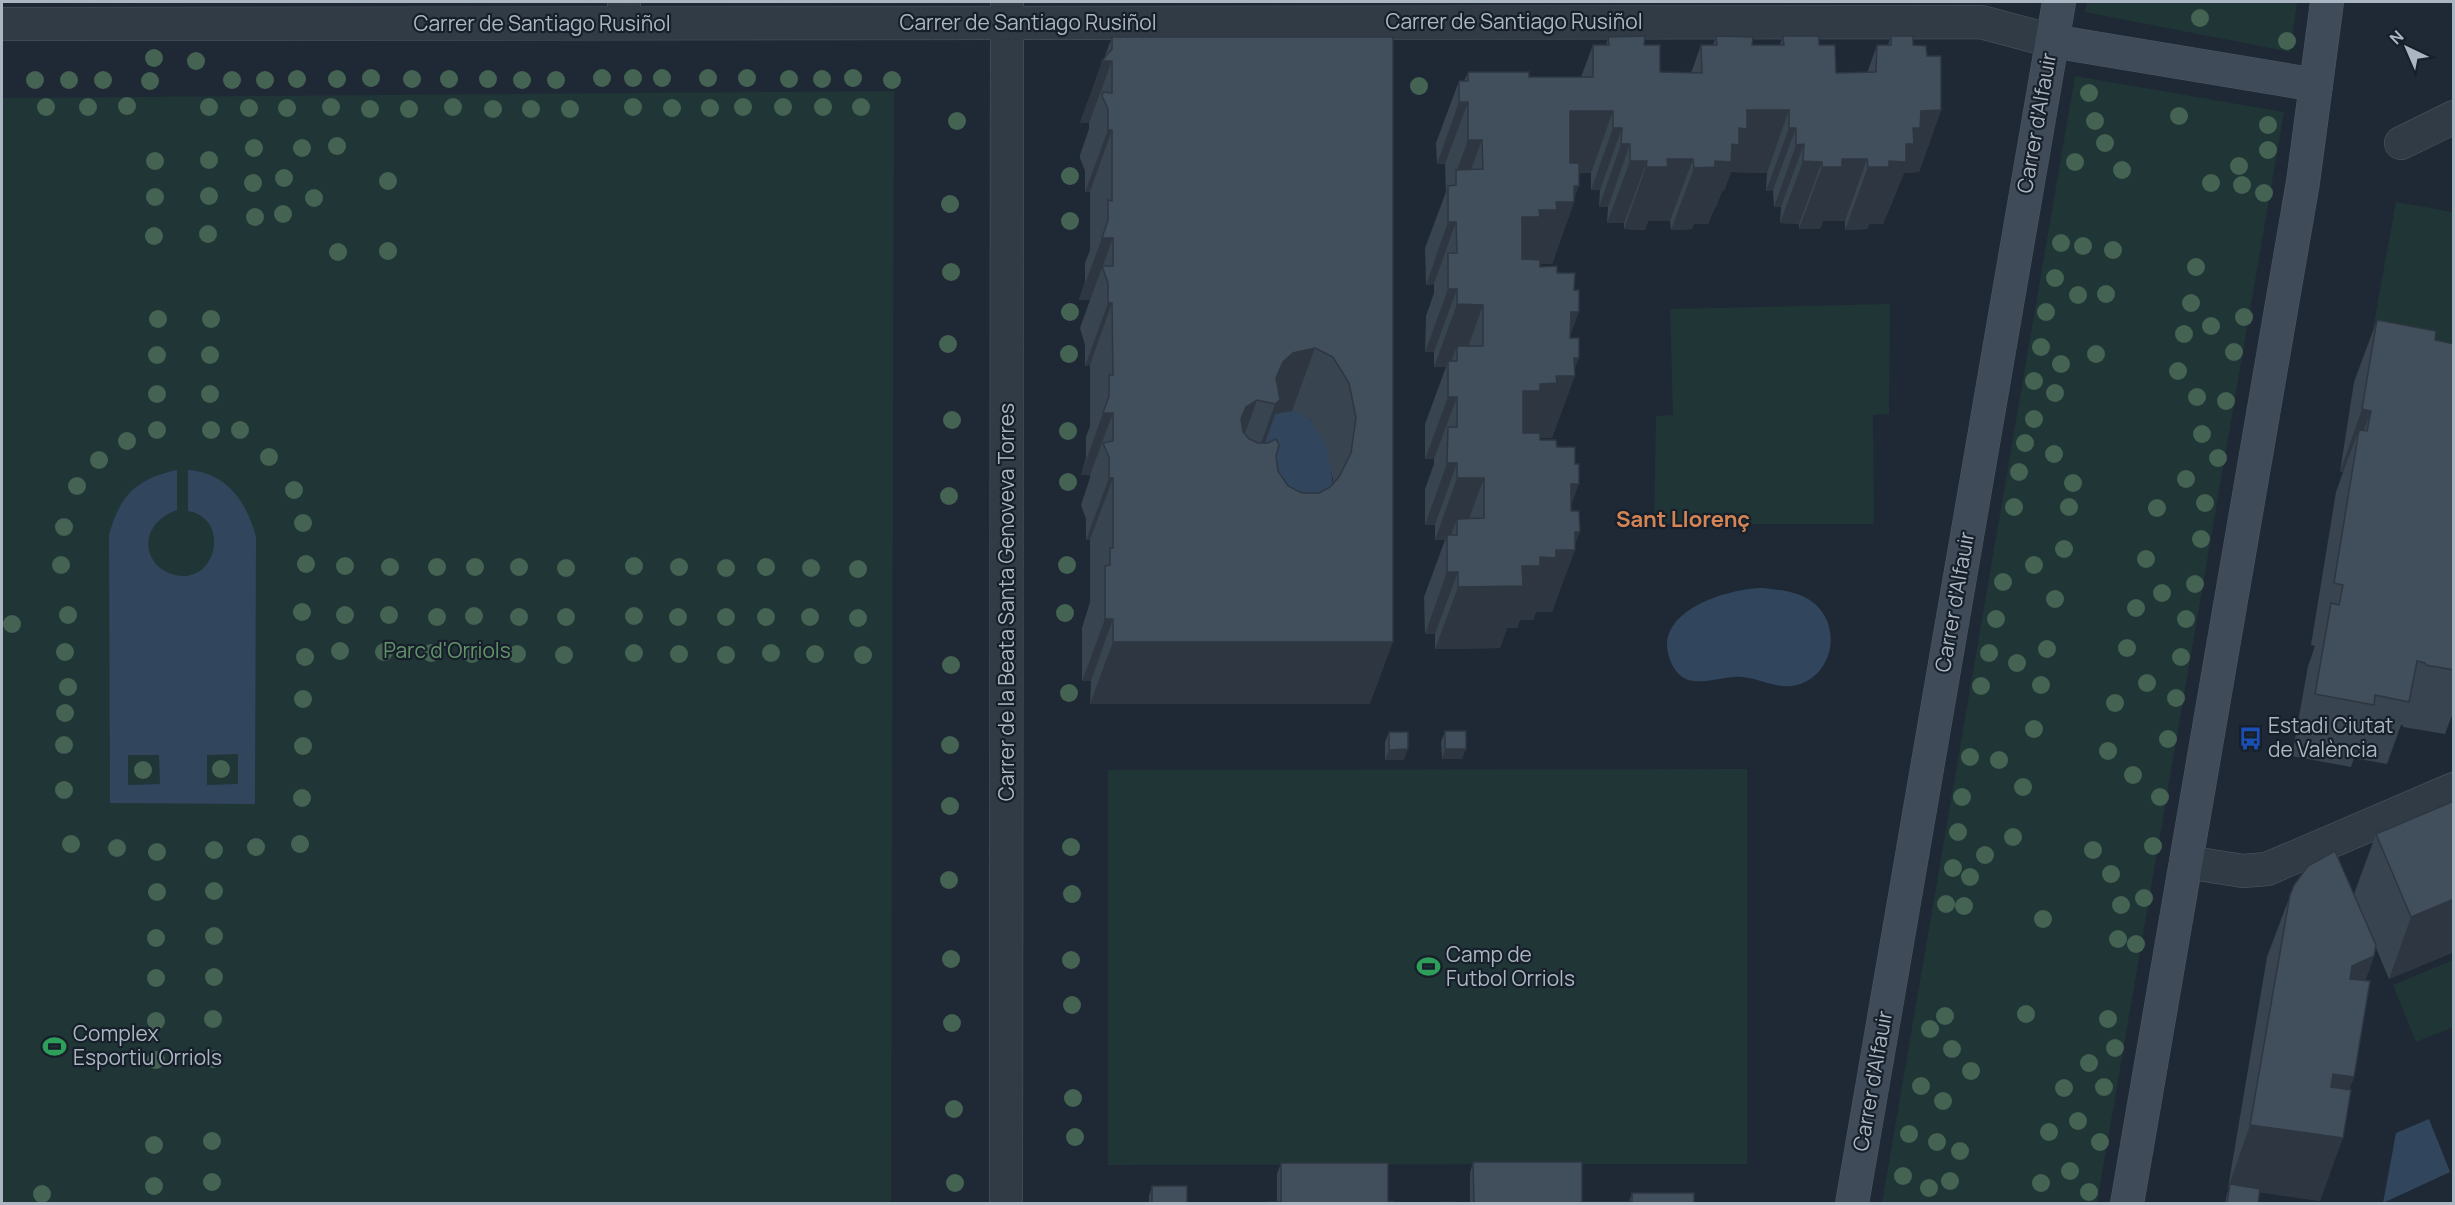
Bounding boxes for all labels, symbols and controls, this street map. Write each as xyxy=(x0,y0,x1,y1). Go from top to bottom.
street label: Carrer de Santiago Rusiñol xyxy=(1385,7,1643,35)
street label: Carrer de Santiago Rusiñol xyxy=(899,8,1157,36)
street label: Carrer de Santiago Rusiñol xyxy=(413,9,671,37)
north arrow xyxy=(2377,18,2437,78)
text: N xyxy=(2385,25,2408,49)
street label: Carrer d'Alfauir xyxy=(2010,50,2062,195)
street label: Carrer de la Beata Santa Genoveva Torres xyxy=(992,403,1020,801)
district label: Sant Llorenç xyxy=(1616,504,1750,534)
street label: Carrer d'Alfauir xyxy=(1928,529,1980,674)
park label: Parc d'Orriols xyxy=(383,636,511,664)
place label: Estadi Ciutat de València xyxy=(2268,711,2394,763)
bus stop icon: Estadi Ciutat de València xyxy=(2237,725,2263,751)
place label: Camp de Futbol Orriols xyxy=(1446,940,1575,992)
sports icon: Camp de Futbol Orriols xyxy=(1415,954,1441,980)
street label: Carrer d'Alfauir xyxy=(1846,1008,1898,1153)
place label: Complex Esportiu Orriols xyxy=(73,1019,222,1071)
sports icon: Complex Esportiu Orriols xyxy=(42,1033,68,1059)

